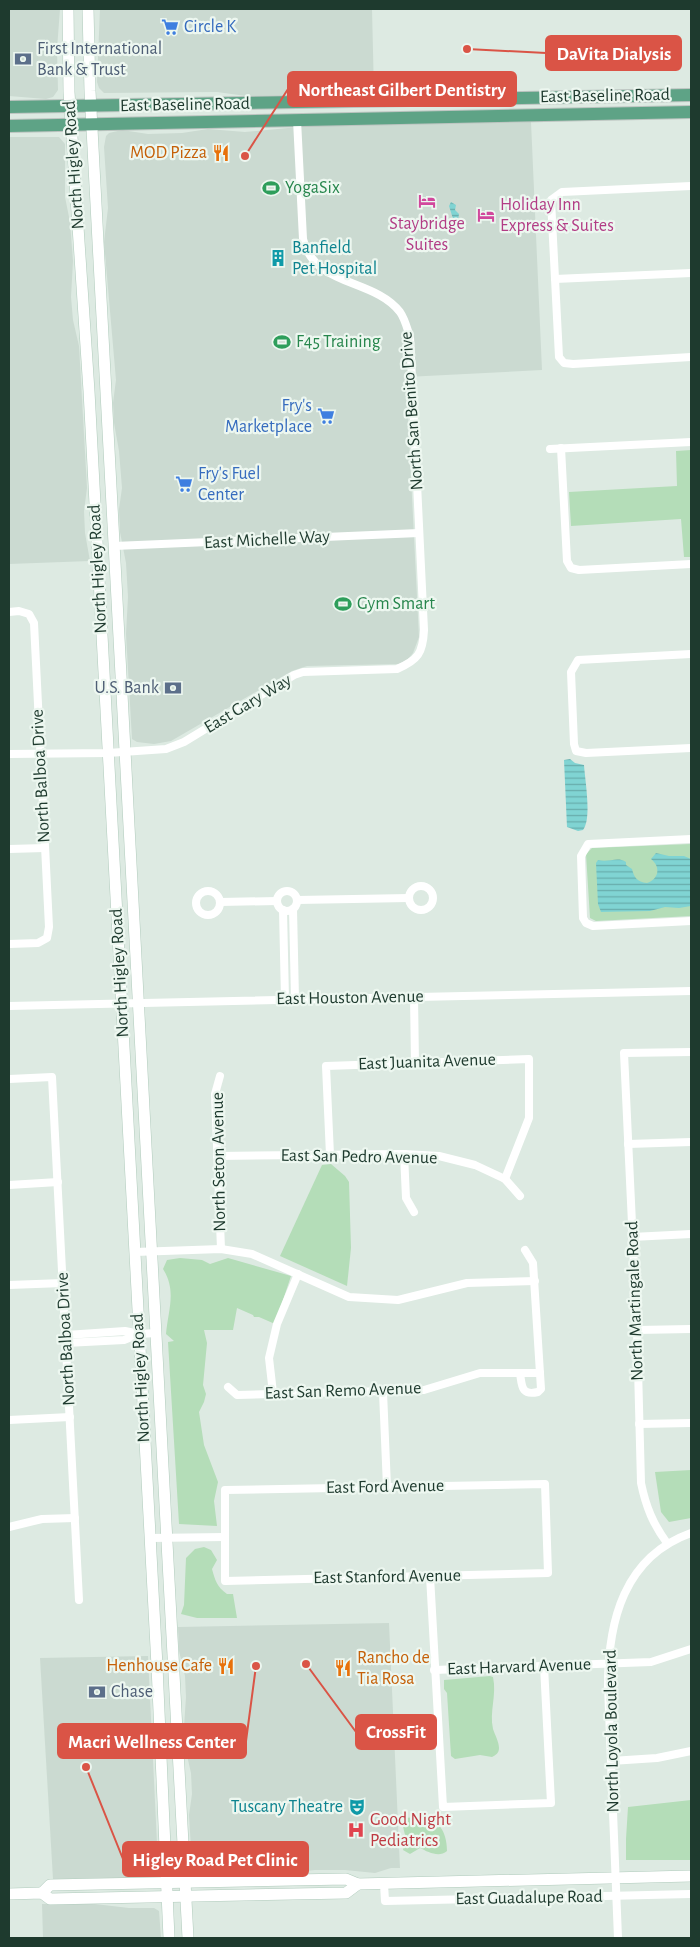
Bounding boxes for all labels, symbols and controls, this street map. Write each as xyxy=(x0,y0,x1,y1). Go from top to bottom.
supermarket icon: Circle K xyxy=(160,17,180,37)
place label: Circle K xyxy=(184,18,236,36)
callout: DaVita Dialysis xyxy=(546,36,681,70)
place label: First International Bank & Trust xyxy=(37,40,162,79)
text: DaVita Dialysis xyxy=(557,45,671,64)
bank icon: First International Bank & Trust xyxy=(13,49,33,69)
callout: Northeast Gilbert Dentistry xyxy=(288,72,516,106)
text: Northeast Gilbert Dentistry xyxy=(298,81,506,100)
street label: East Baseline Road xyxy=(540,86,670,106)
street label: East Baseline Road xyxy=(120,95,250,115)
street label: North Higley Road xyxy=(61,100,87,230)
restaurant icon: MOD Pizza xyxy=(211,143,231,163)
place label: MOD Pizza xyxy=(130,144,207,162)
sports icon: YogaSix xyxy=(261,178,281,198)
place label: YogaSix xyxy=(285,179,340,197)
hotel icon: Staybridge Suites xyxy=(417,191,437,211)
place label: Holiday Inn Express & Suites xyxy=(500,196,614,235)
hotel icon: Holiday Inn Express & Suites xyxy=(476,205,496,225)
place label: Staybridge Suites xyxy=(389,215,465,254)
place label: Banfield Pet Hospital xyxy=(292,239,377,278)
building icon: Banfield Pet Hospital xyxy=(268,248,288,268)
street label: North San Benito Drive xyxy=(397,331,427,491)
sports icon: F45 Training xyxy=(272,332,292,352)
place label: F45 Training xyxy=(296,333,381,351)
place label: Fry's Marketplace xyxy=(225,397,312,436)
supermarket icon: Fry's Marketplace xyxy=(316,406,336,426)
place label: Fry's Fuel Center xyxy=(198,465,260,504)
supermarket icon: Fry's Fuel Center xyxy=(174,474,194,494)
street label: North Higley Road xyxy=(86,504,110,634)
street label: East Michelle Way xyxy=(204,528,331,552)
sports icon: Gym Smart xyxy=(333,594,353,614)
place label: Gym Smart xyxy=(357,595,435,613)
street label: East Gary Way xyxy=(201,671,295,737)
bank icon: U.S. Bank xyxy=(163,678,183,698)
place label: U.S. Bank xyxy=(94,679,160,697)
street label: North Balboa Drive xyxy=(29,709,53,843)
street label: North Higley Road xyxy=(108,908,132,1038)
street label: East Houston Avenue xyxy=(276,988,424,1008)
street label: East Juanita Avenue xyxy=(358,1051,496,1073)
street label: North Seton Avenue xyxy=(209,1092,229,1232)
street label: East San Pedro Avenue xyxy=(280,1147,438,1167)
street label: North Martingale Road xyxy=(623,1221,647,1381)
street label: North Balboa Drive xyxy=(54,1272,78,1406)
street label: North Higley Road xyxy=(129,1313,153,1443)
street label: East San Remo Avenue xyxy=(264,1379,422,1403)
street label: East Ford Avenue xyxy=(326,1477,444,1497)
street label: East Stanford Avenue xyxy=(313,1567,461,1587)
place label: Rancho de Tia Rosa xyxy=(357,1649,430,1688)
street label: North Loyola Boulevard xyxy=(602,1649,622,1813)
street label: East Harvard Avenue xyxy=(447,1655,591,1679)
restaurant icon: Henhouse Cafe xyxy=(216,1656,236,1676)
place label: Henhouse Cafe xyxy=(106,1657,212,1675)
restaurant icon: Rancho de Tia Rosa xyxy=(333,1658,353,1678)
bank icon: Chase xyxy=(87,1682,107,1702)
place label: Chase xyxy=(111,1683,153,1701)
callout: CrossFit xyxy=(356,1715,436,1749)
text: CrossFit xyxy=(366,1723,426,1742)
callout: Macri Wellness Center xyxy=(58,1724,246,1758)
text: Macri Wellness Center xyxy=(68,1733,236,1752)
theatre icon: Tuscany Theatre xyxy=(347,1797,367,1817)
place label: Tuscany Theatre xyxy=(231,1798,343,1816)
place label: Good Night Pediatrics xyxy=(370,1811,451,1850)
hospital icon: Good Night Pediatrics xyxy=(346,1820,366,1840)
callout: Higley Road Pet Clinic xyxy=(123,1842,308,1876)
text: Higley Road Pet Clinic xyxy=(132,1851,298,1870)
street label: East Guadalupe Road xyxy=(455,1888,603,1908)

